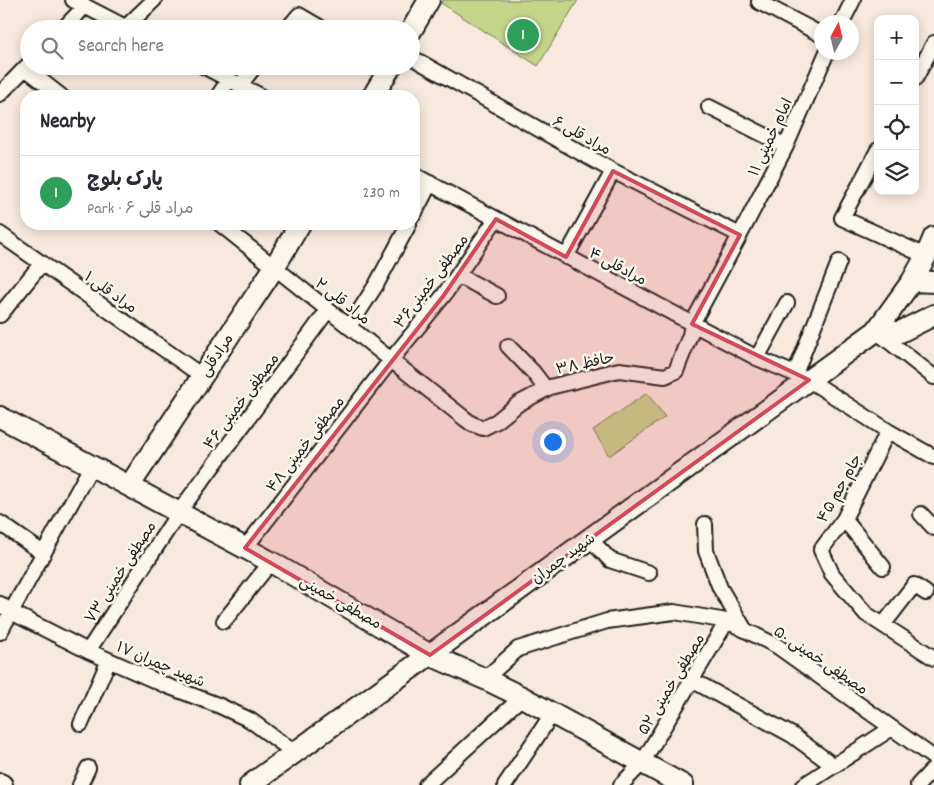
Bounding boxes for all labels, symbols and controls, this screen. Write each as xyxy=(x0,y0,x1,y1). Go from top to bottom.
north arrow xyxy=(814,15,859,60)
map controls xyxy=(874,15,919,195)
button: + xyxy=(874,15,919,60)
pin: 1 xyxy=(507,16,539,54)
search box xyxy=(20,20,420,75)
icon: search xyxy=(38,34,66,62)
text: Search here xyxy=(78,34,164,61)
button: − xyxy=(874,60,919,105)
street label: امام خمینی ۱۱ xyxy=(744,95,800,181)
button: locate xyxy=(874,105,919,150)
text: Nearby xyxy=(40,108,95,138)
street label: مراد قلی ۶ xyxy=(548,112,614,162)
button: layers xyxy=(874,150,919,195)
text: پارک بلوچ xyxy=(87,168,163,195)
text: 1 xyxy=(54,182,58,205)
text: 230 m xyxy=(363,182,400,205)
text: Park · مراد قلی ۶ xyxy=(87,198,193,221)
street label: مصطفی خمینی۳۶ xyxy=(390,231,475,334)
street label: مرادقلی ۴ xyxy=(584,243,650,292)
street label: مراد قلی ۱ xyxy=(79,267,141,320)
street label: مراد قلی ۲ xyxy=(309,274,374,331)
street label: مرادقلی xyxy=(195,330,240,382)
street label: حافظ ۳۸ xyxy=(554,348,617,382)
street label: مصطفی خمینی ۴۶ xyxy=(199,350,286,455)
street label: مصطفی خمینی ۴۸ xyxy=(262,393,351,498)
your location xyxy=(540,429,566,455)
street label: جام جم ۴۵ xyxy=(813,451,869,527)
street label: مصطفی خمینی ۷۳ xyxy=(80,518,163,628)
street label: شهید چمران xyxy=(527,529,601,591)
street label: مصطفی خمینی xyxy=(295,571,385,636)
street label: مصطفی خمینی ۵۰ xyxy=(768,622,872,701)
street label: مصطفی خمینی ۵۲ xyxy=(634,630,712,740)
street label: شهید چمران ۱۷ xyxy=(112,637,208,694)

